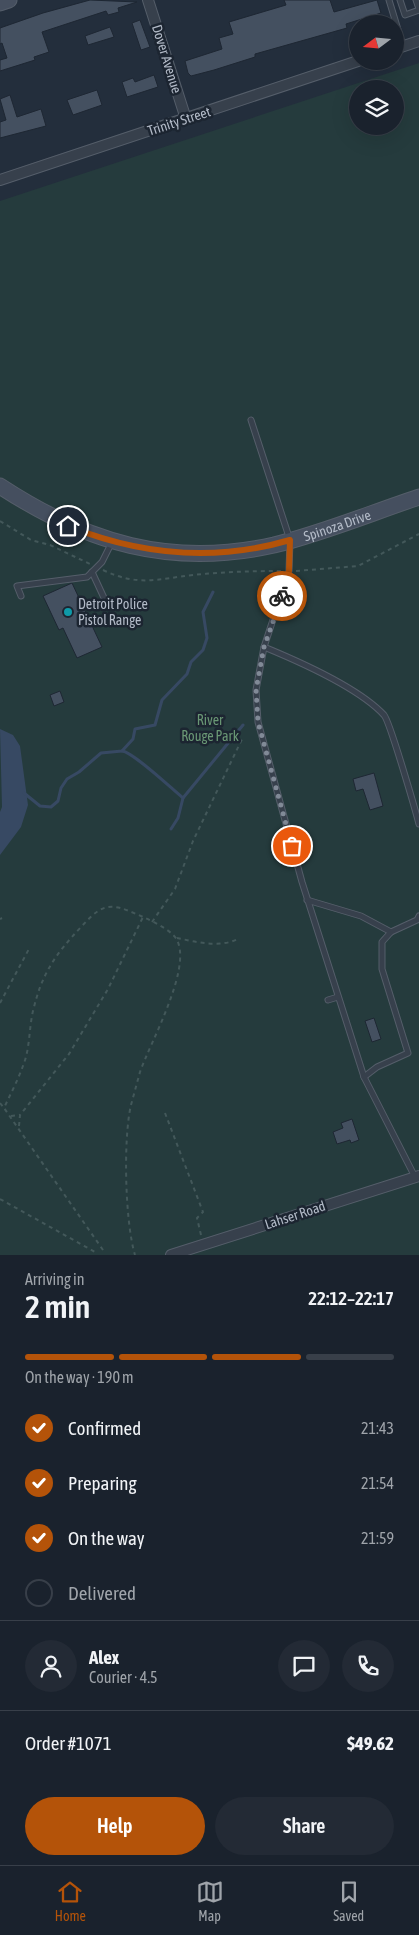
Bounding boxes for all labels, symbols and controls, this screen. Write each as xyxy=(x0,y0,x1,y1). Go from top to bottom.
north arrow xyxy=(349,15,404,70)
map controls xyxy=(349,15,404,135)
street label: Dover Avenue xyxy=(149,23,185,95)
button: layers xyxy=(349,80,404,135)
street label: Trinity Street xyxy=(146,103,212,139)
pin xyxy=(47,505,89,547)
street label: Spinoza Drive xyxy=(302,507,373,544)
icon: home xyxy=(54,512,82,540)
courier xyxy=(257,571,307,621)
icon: bike xyxy=(268,582,296,610)
place label: Detroit Police Pistol Range xyxy=(78,596,148,628)
marker: Detroit Police Pistol Range xyxy=(62,606,74,618)
park label: River Rouge Park xyxy=(181,712,239,744)
pin xyxy=(271,825,313,867)
icon: bag xyxy=(278,832,306,860)
street label: Lahser Road xyxy=(263,1198,327,1232)
text: Arriving in xyxy=(25,1270,85,1288)
text: 22:12–22:17 xyxy=(308,1287,394,1309)
text: 2 min xyxy=(25,1288,90,1325)
text: On the way · 190 m xyxy=(25,1368,134,1386)
icon: check xyxy=(25,1414,53,1442)
text: Confirmed xyxy=(68,1417,141,1439)
text: 21:43 xyxy=(361,1419,394,1437)
icon: check xyxy=(25,1469,53,1497)
text: Preparing xyxy=(68,1472,137,1494)
text: 21:54 xyxy=(361,1474,394,1492)
icon: check xyxy=(25,1524,53,1552)
text: On the way xyxy=(68,1527,145,1549)
text: 21:59 xyxy=(361,1529,394,1547)
text: Delivered xyxy=(68,1582,136,1604)
button: person xyxy=(25,1640,77,1692)
button: chat xyxy=(278,1640,330,1692)
button: phone xyxy=(342,1640,394,1692)
text: Alex xyxy=(89,1646,119,1668)
text: Courier · 4.5 xyxy=(89,1668,158,1686)
text: Order #1071 xyxy=(25,1732,112,1754)
text: $49.62 xyxy=(347,1732,394,1754)
button: Help xyxy=(25,1797,205,1855)
button: Share xyxy=(215,1797,394,1855)
tab: Home xyxy=(55,1878,86,1924)
tab: Map xyxy=(196,1878,224,1924)
tab: Saved xyxy=(333,1878,364,1924)

